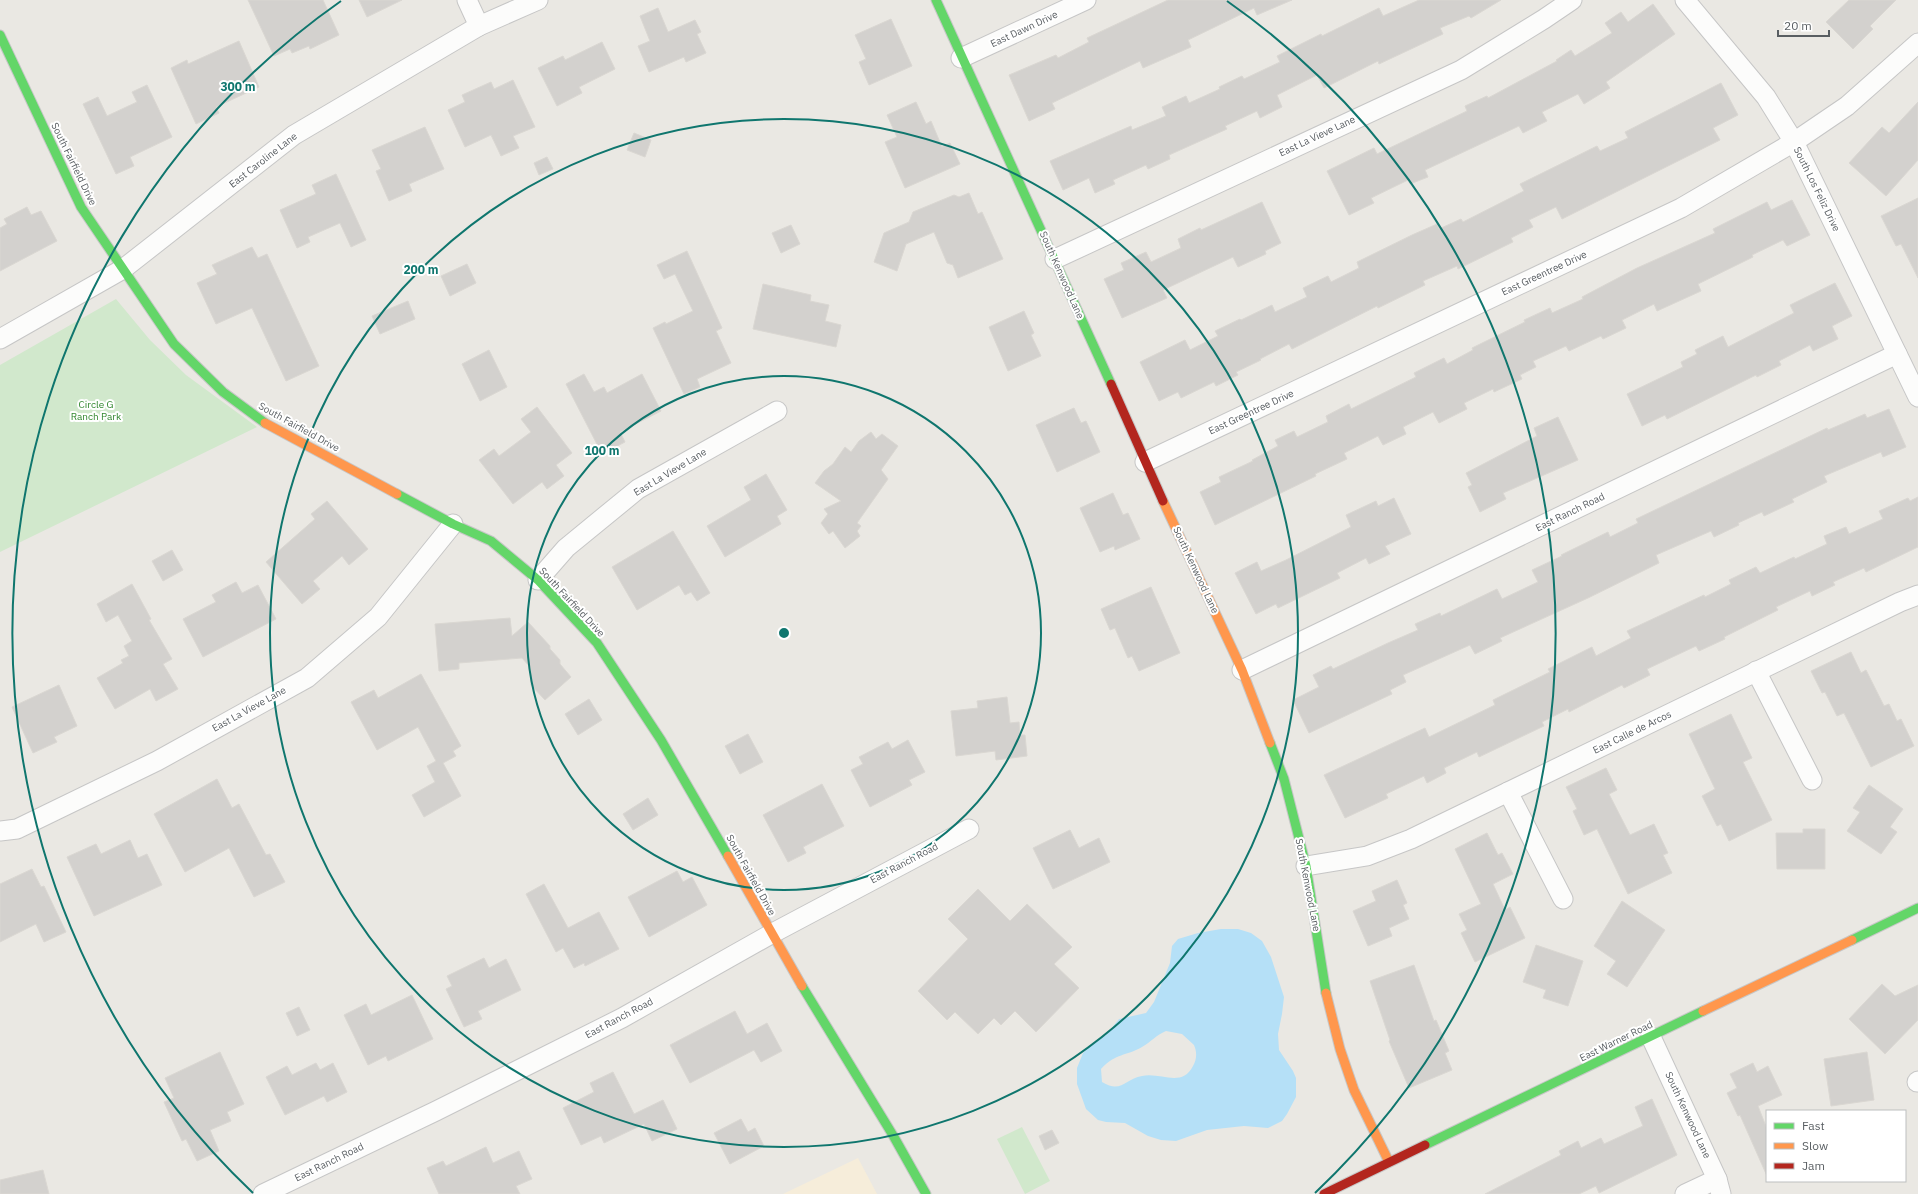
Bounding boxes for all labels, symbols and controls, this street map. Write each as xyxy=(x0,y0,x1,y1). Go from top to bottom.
street label: East Dawn Drive xyxy=(988,8,1060,50)
scale bar xyxy=(1778,12,1829,38)
text: 20 m xyxy=(1784,18,1812,33)
text: 300 m xyxy=(220,79,256,94)
street label: East La Vieve Lane xyxy=(1277,112,1358,159)
street label: South Fairfield Drive xyxy=(48,120,100,208)
street label: East Caroline Lane xyxy=(226,129,300,191)
street label: South Los Feliz Drive xyxy=(1791,145,1843,234)
street label: South Kenwood Lane xyxy=(1037,229,1087,321)
street label: East Greentree Drive xyxy=(1499,247,1589,298)
text: 200 m xyxy=(403,262,439,277)
street label: East Greentree Drive xyxy=(1206,386,1296,437)
park label: Circle G Ranch Park xyxy=(71,398,122,423)
street label: South Fairfield Drive xyxy=(256,399,342,455)
text: 100 m xyxy=(584,443,620,458)
street label: East La Vieve Lane xyxy=(631,445,709,499)
street label: East Ranch Road xyxy=(1533,490,1607,534)
street label: South Kenwood Lane xyxy=(1170,524,1222,616)
street label: South Fairfield Drive xyxy=(536,564,608,640)
centre of rings xyxy=(777,626,791,640)
street label: East La Vieve Lane xyxy=(210,683,289,735)
street label: East Calle de Arcos xyxy=(1591,707,1674,757)
street label: South Fairfield Drive xyxy=(723,832,779,918)
street label: South Kenwood Lane xyxy=(1293,837,1323,933)
street label: East Ranch Road xyxy=(868,840,940,886)
street label: East Ranch Road xyxy=(583,995,655,1041)
street label: East Warner Road xyxy=(1577,1018,1655,1064)
street label: South Kenwood Lane xyxy=(1662,1069,1714,1161)
legend xyxy=(1766,1110,1906,1182)
text: Fast xyxy=(1802,1118,1825,1133)
text: Slow xyxy=(1802,1138,1828,1153)
street label: East Ranch Road xyxy=(292,1140,366,1184)
text: Jam xyxy=(1802,1158,1825,1173)

